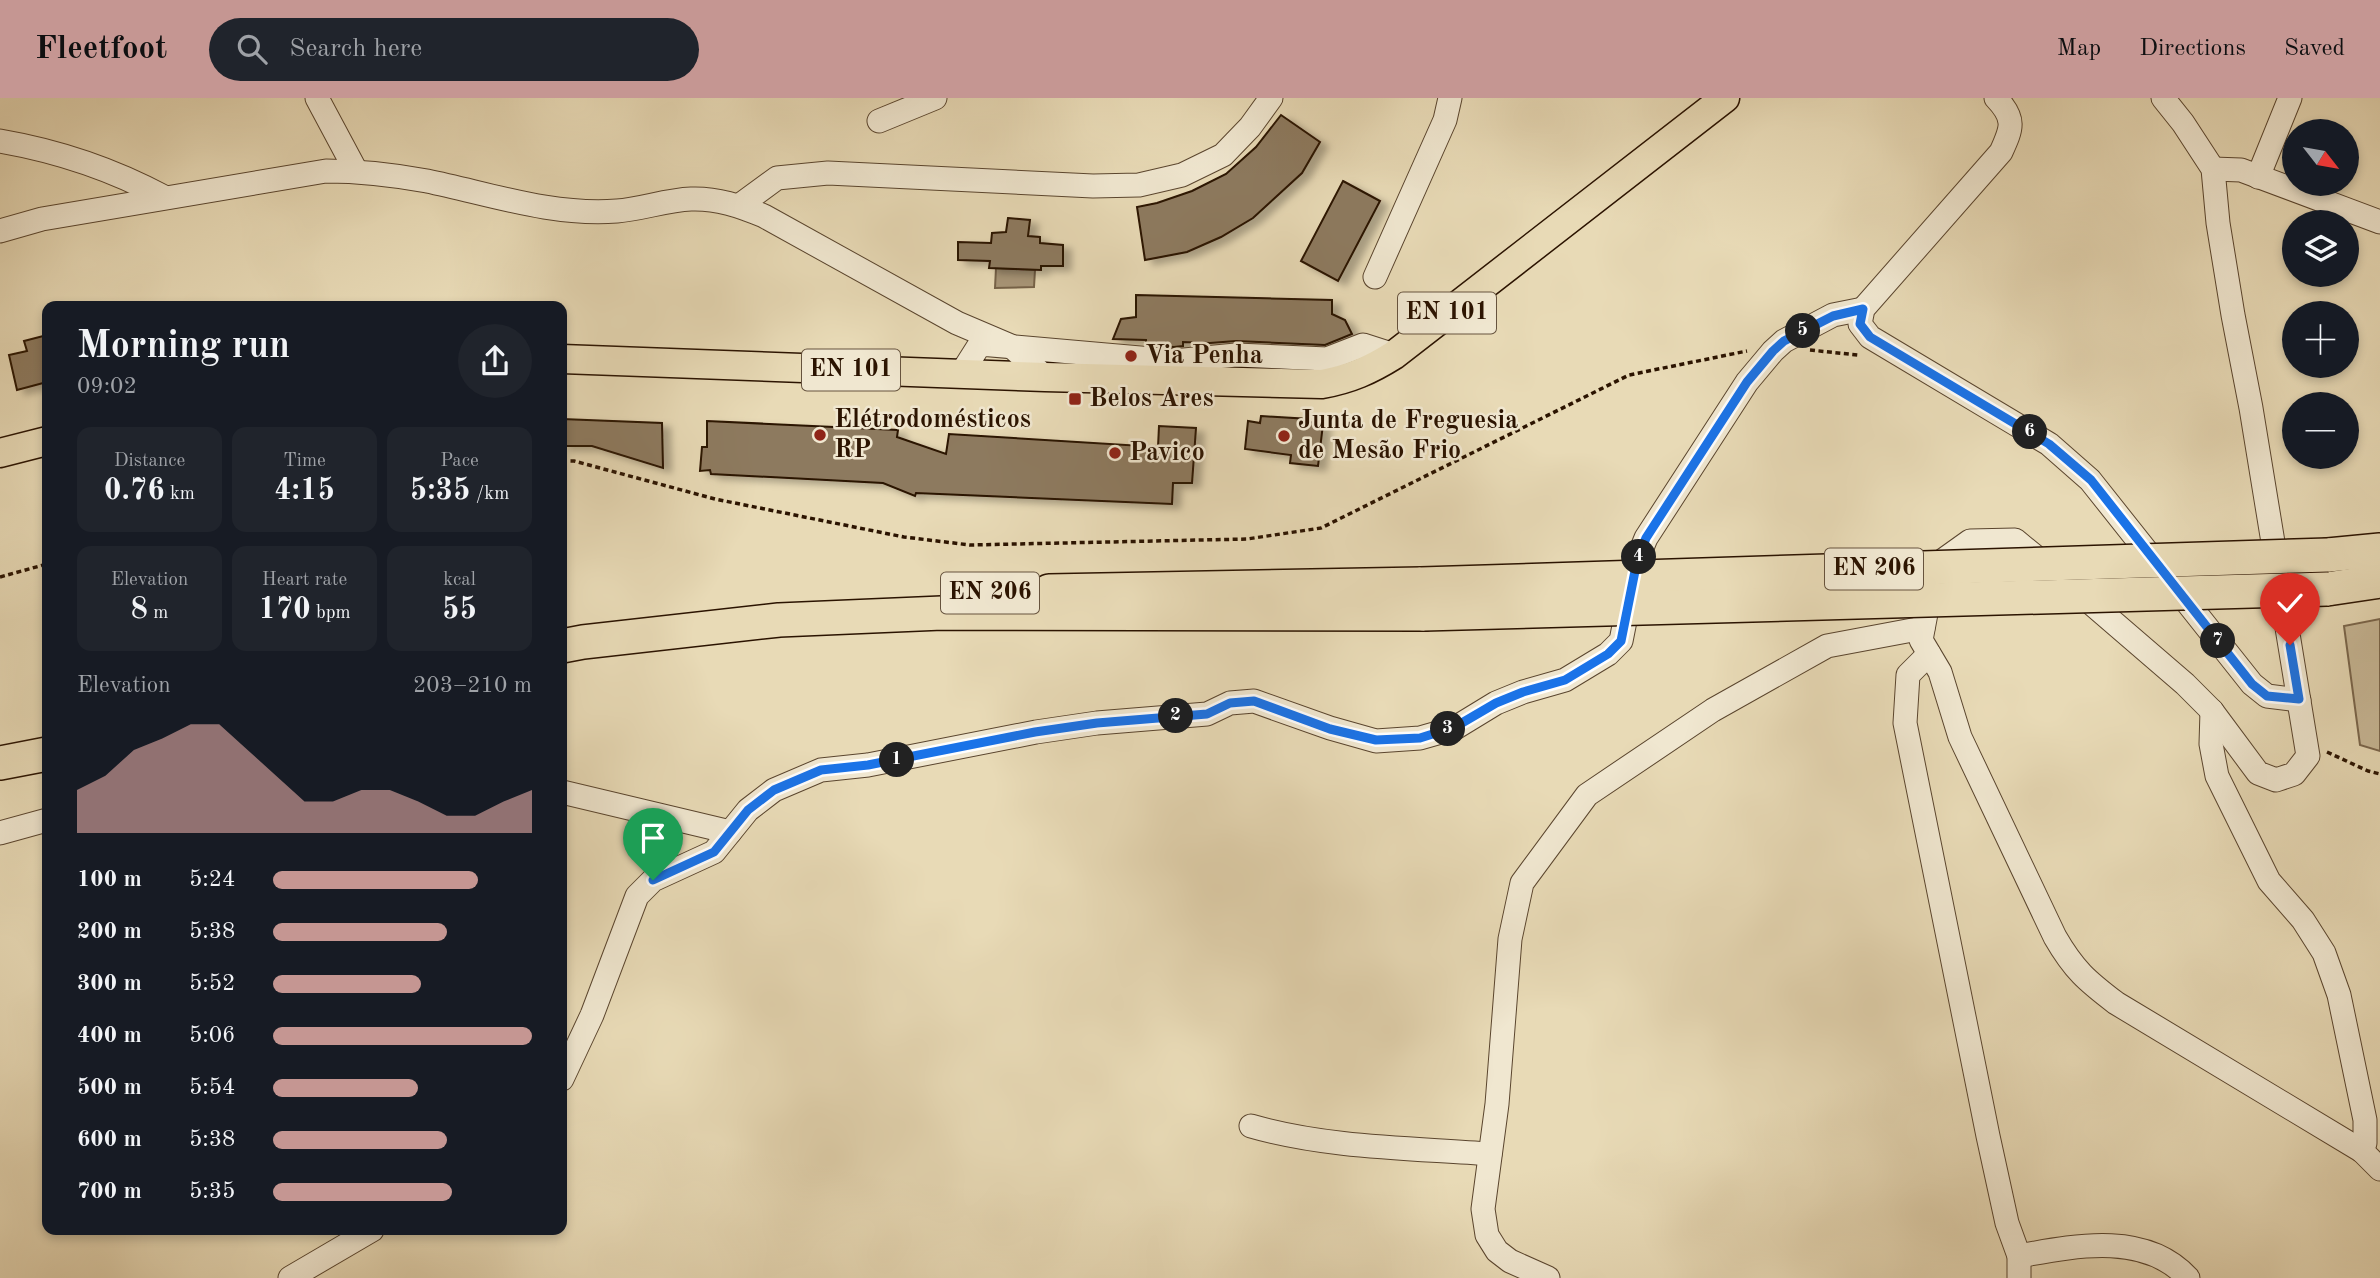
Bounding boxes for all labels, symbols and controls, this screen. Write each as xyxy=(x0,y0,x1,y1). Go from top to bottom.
search box xyxy=(209,18,699,81)
icon: search xyxy=(233,30,271,68)
text: Fleetfoot xyxy=(35,33,167,66)
text: Search here xyxy=(289,36,422,62)
text: Map xyxy=(2057,37,2101,61)
text: Directions xyxy=(2139,37,2246,61)
text: Saved xyxy=(2284,37,2345,61)
north arrow xyxy=(2282,119,2359,196)
map controls xyxy=(2282,119,2359,469)
button: layers xyxy=(2282,210,2359,287)
road number: EN 101 xyxy=(1398,293,1496,334)
button: + xyxy=(2282,301,2359,378)
pin: 5 xyxy=(1786,314,1820,348)
text: 5 xyxy=(1797,321,1808,340)
button: share xyxy=(458,324,532,398)
text: Morning run xyxy=(77,328,290,366)
place label: Via Penha xyxy=(1145,343,1263,369)
marker: Via Penha xyxy=(1123,348,1139,364)
road number: EN 101 xyxy=(802,349,900,390)
text: 09:02 xyxy=(77,375,137,398)
place label: Belos Ares xyxy=(1089,386,1214,412)
marker: Belos Ares xyxy=(1067,391,1083,407)
button: − xyxy=(2282,392,2359,469)
place label: Elétrodomésticos RP xyxy=(834,407,1031,463)
place label: Junta de Freguesia de Mesão Frio xyxy=(1298,408,1518,464)
pin: 6 xyxy=(2012,414,2048,450)
text: 6 xyxy=(2024,422,2035,441)
marker: Elétrodomésticos RP xyxy=(812,427,828,443)
marker: Junta de Freguesia de Mesão Frio xyxy=(1276,428,1292,444)
place label: Pavico xyxy=(1129,440,1205,466)
marker: Pavico xyxy=(1107,445,1123,461)
text: Distance xyxy=(114,452,185,471)
text: Time xyxy=(283,452,326,471)
text: Pace xyxy=(440,452,479,471)
text: 0.76 xyxy=(104,476,165,506)
text: 4:15 xyxy=(274,476,335,506)
text: 5:35 xyxy=(410,476,470,506)
text: km xyxy=(165,485,195,504)
text: /km xyxy=(470,485,509,504)
pin: 4 xyxy=(1622,540,1656,574)
text: 4 xyxy=(1633,547,1644,566)
road number: EN 206 xyxy=(1825,548,1923,590)
text: Elevation xyxy=(111,571,188,590)
text: Heart rate xyxy=(262,571,347,590)
text: kcal xyxy=(443,571,476,590)
road number: EN 206 xyxy=(941,572,1039,614)
pin xyxy=(2260,573,2320,645)
icon: check xyxy=(2271,584,2309,622)
text: 8 xyxy=(131,595,148,625)
text: 170 xyxy=(258,595,311,625)
text: 55 xyxy=(442,595,477,625)
text: m xyxy=(148,604,168,623)
text: bpm xyxy=(311,604,351,623)
pin: 7 xyxy=(2200,624,2236,658)
text: 7 xyxy=(2212,631,2223,650)
text: Elevation xyxy=(77,674,171,697)
text: 203–210 m xyxy=(413,674,532,697)
pin: 2 xyxy=(1158,698,1194,734)
text: 2 xyxy=(1170,706,1181,725)
pin: 3 xyxy=(1430,712,1466,746)
text: 3 xyxy=(1442,719,1453,738)
pin: 1 xyxy=(880,742,914,778)
text: 1 xyxy=(891,750,902,769)
pin xyxy=(623,808,683,880)
icon: arrive xyxy=(634,819,672,857)
text: 100 m xyxy=(77,868,142,891)
text: 5:24 xyxy=(189,868,235,891)
text: 200 m xyxy=(77,920,142,943)
text: 5:38 xyxy=(189,920,235,943)
text: 300 m xyxy=(77,972,142,995)
text: 5:52 xyxy=(189,972,235,995)
text: 400 m xyxy=(77,1024,142,1047)
text: 5:06 xyxy=(189,1024,235,1047)
text: 500 m xyxy=(77,1076,142,1099)
text: 5:54 xyxy=(189,1076,235,1099)
text: 600 m xyxy=(77,1128,142,1151)
text: 5:38 xyxy=(189,1128,235,1151)
text: 700 m xyxy=(77,1180,142,1203)
text: 5:35 xyxy=(189,1180,235,1203)

